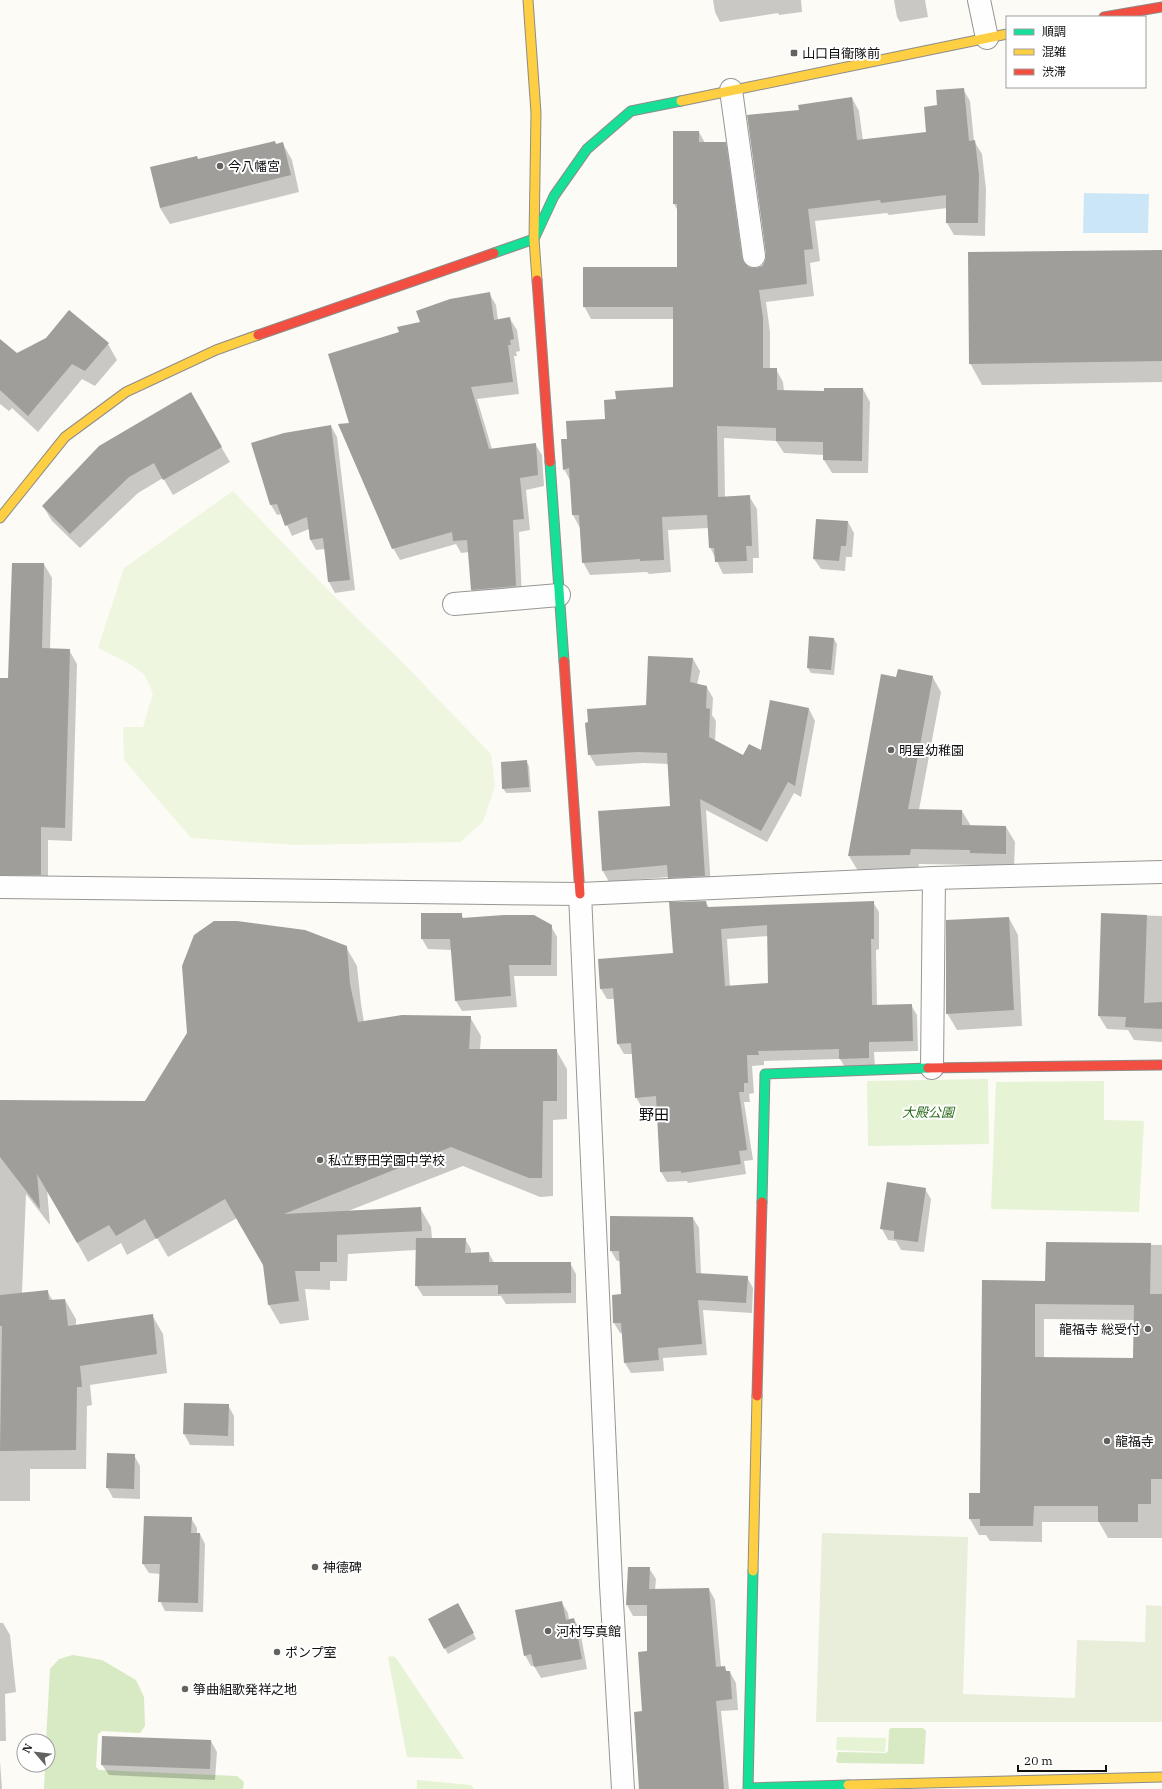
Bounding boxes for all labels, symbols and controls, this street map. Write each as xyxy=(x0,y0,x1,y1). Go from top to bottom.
legend xyxy=(1006,16,1146,88)
text: 順調 xyxy=(1042,24,1066,39)
text: 混雑 xyxy=(1042,44,1066,59)
place label: 山口自衛隊前 xyxy=(802,45,880,62)
marker: 山口自衛隊前 xyxy=(789,48,799,58)
text: 渋滞 xyxy=(1042,64,1066,79)
place label: 今八幡宮 xyxy=(228,158,280,175)
marker: 今八幡宮 xyxy=(215,161,225,171)
place label: 明星幼稚園 xyxy=(899,742,964,759)
marker: 明星幼稚園 xyxy=(886,745,896,755)
park label: 大殿公園 xyxy=(902,1104,956,1121)
district label: 野田 xyxy=(639,1105,669,1124)
place label: 私立野田学園中学校 xyxy=(328,1152,445,1169)
marker: 私立野田学園中学校 xyxy=(315,1155,325,1165)
place label: 龍福寺 総受付 xyxy=(1059,1321,1140,1338)
marker: 龍福寺 総受付 xyxy=(1143,1324,1153,1334)
place label: 龍福寺 xyxy=(1115,1433,1154,1450)
marker: 龍福寺 xyxy=(1102,1436,1112,1446)
place label: 神德碑 xyxy=(323,1559,362,1576)
marker: 神德碑 xyxy=(310,1562,320,1572)
place label: 河村写真館 xyxy=(556,1623,621,1640)
marker: 河村写真館 xyxy=(543,1626,553,1636)
place label: ポンプ室 xyxy=(285,1644,337,1661)
marker: ポンプ室 xyxy=(272,1647,282,1657)
place label: 箏曲組歌発祥之地 xyxy=(193,1681,297,1698)
marker: 箏曲組歌発祥之地 xyxy=(180,1684,190,1694)
north arrow xyxy=(16,1733,56,1773)
text: N xyxy=(19,1741,36,1755)
scale bar xyxy=(1018,1747,1106,1773)
text: 20 m xyxy=(1024,1753,1053,1768)

